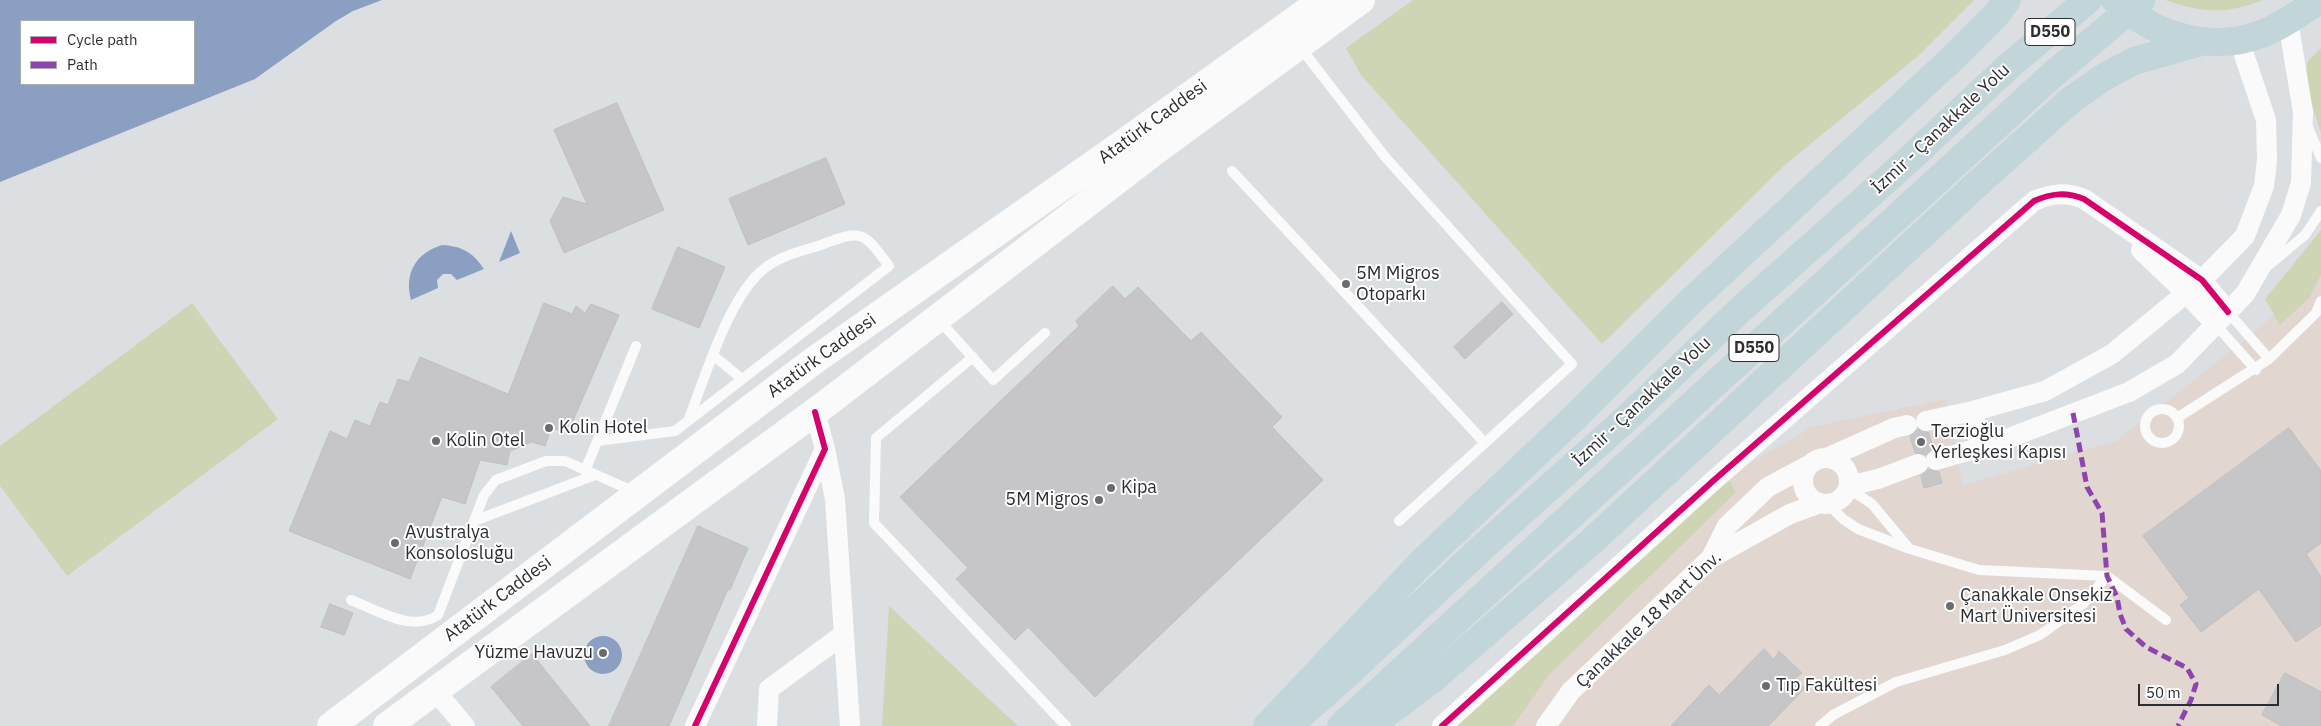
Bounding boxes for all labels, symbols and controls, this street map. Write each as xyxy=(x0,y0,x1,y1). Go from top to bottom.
road number: D550 xyxy=(2025,18,2075,46)
legend xyxy=(20,20,195,85)
text: Cycle path xyxy=(67,30,138,49)
text: Path xyxy=(67,55,98,74)
street label: İzmir - Çanakkale Yolu xyxy=(1867,59,2015,199)
street label: Atatürk Caddesi xyxy=(1094,75,1212,169)
place label: 5M Migros Otoparkı xyxy=(1356,263,1440,306)
marker: 5M Migros Otoparkı xyxy=(1340,278,1352,290)
street label: Atatürk Caddesi xyxy=(763,309,881,403)
street label: İzmir - Çanakkale Yolu xyxy=(1568,332,1716,472)
road number: D550 xyxy=(1729,334,1779,362)
place label: Kolin Hotel xyxy=(559,417,648,439)
place label: Terzioğlu Yerleşkesi Kapısı xyxy=(1931,421,2066,464)
marker: Kolin Hotel xyxy=(543,422,555,434)
place label: Kolin Otel xyxy=(446,430,525,452)
marker: Kolin Otel xyxy=(430,435,442,447)
marker: Terzioğlu Yerleşkesi Kapısı xyxy=(1915,436,1927,448)
place label: Kipa xyxy=(1121,477,1157,499)
marker: Kipa xyxy=(1105,482,1117,494)
place label: 5M Migros xyxy=(1005,489,1089,511)
marker: 5M Migros xyxy=(1093,494,1105,506)
place label: Avustralya Konsolosluğu xyxy=(405,522,514,564)
marker: Avustralya Konsolosluğu xyxy=(389,537,401,549)
street label: Çanakkale 18 Mart Ünv. xyxy=(1572,547,1726,693)
street label: Atatürk Caddesi xyxy=(440,552,556,646)
place label: Çanakkale Onsekiz Mart Üniversitesi xyxy=(1960,585,2112,628)
marker: Çanakkale Onsekiz Mart Üniversitesi xyxy=(1944,600,1956,612)
place label: Yüzme Havuzu xyxy=(475,642,593,664)
marker: Yüzme Havuzu xyxy=(597,647,609,659)
scale bar xyxy=(2141,674,2282,706)
place label: Tıp Fakültesi xyxy=(1776,675,1877,697)
marker: Tıp Fakültesi xyxy=(1760,680,1772,692)
text: 50 m xyxy=(2146,683,2181,702)

